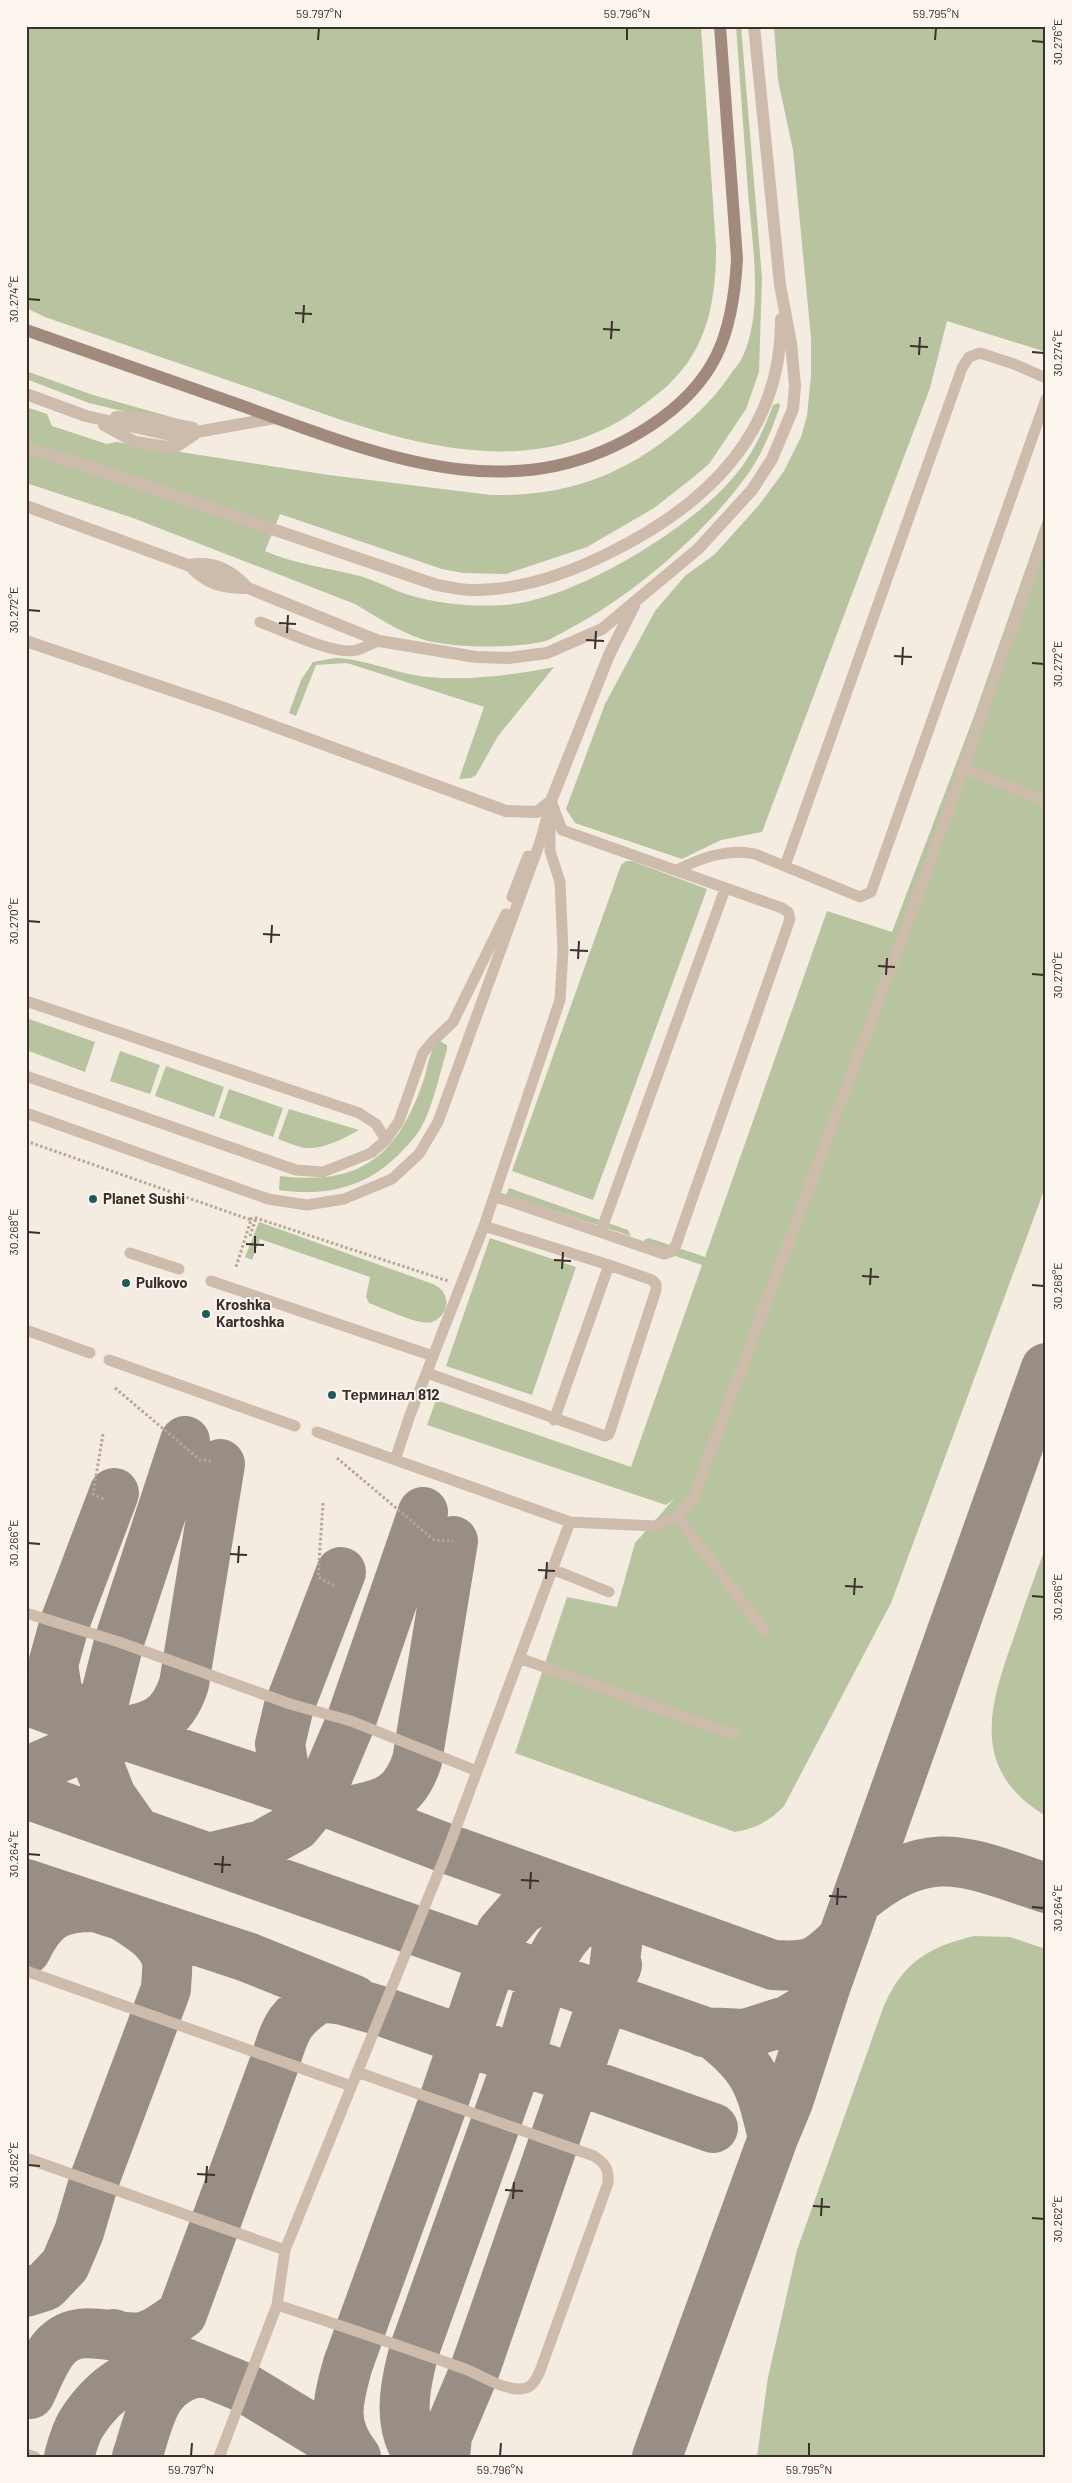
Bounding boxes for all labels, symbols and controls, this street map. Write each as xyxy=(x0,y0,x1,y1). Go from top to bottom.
text: 59.797°N xyxy=(296,6,342,20)
text: 59.796°N xyxy=(604,6,650,20)
text: 59.795°N xyxy=(913,6,959,20)
text: 30.276°E xyxy=(1050,19,1064,65)
text: 30.274°E xyxy=(6,276,20,322)
text: 30.274°E xyxy=(1050,330,1064,376)
text: 30.272°E xyxy=(6,587,20,633)
text: 30.272°E xyxy=(1050,641,1064,687)
text: 30.270°E xyxy=(6,897,20,945)
text: 30.270°E xyxy=(1050,951,1064,999)
place label: Planet Sushi xyxy=(103,1189,185,1207)
marker: Planet Sushi xyxy=(87,1193,99,1205)
text: 30.268°E xyxy=(6,1209,20,1256)
text: 30.268°E xyxy=(1050,1263,1064,1310)
place label: Pulkovo xyxy=(136,1273,188,1291)
marker: Pulkovo xyxy=(120,1277,132,1289)
place label: Kroshka Kartoshka xyxy=(216,1295,284,1330)
marker: Kroshka Kartoshka xyxy=(200,1308,212,1320)
place label: Терминал 812 xyxy=(342,1385,440,1403)
marker: Терминал 812 xyxy=(326,1389,338,1401)
text: 30.266°E xyxy=(6,1520,20,1566)
text: 30.266°E xyxy=(1050,1574,1064,1620)
text: 30.264°E xyxy=(6,1830,20,1878)
text: 30.264°E xyxy=(1050,1884,1064,1932)
text: 30.262°E xyxy=(6,2141,20,2189)
text: 30.262°E xyxy=(1050,2195,1064,2243)
text: 59.797°N xyxy=(168,2462,214,2476)
text: 59.796°N xyxy=(477,2462,523,2476)
text: 59.795°N xyxy=(786,2462,832,2476)

